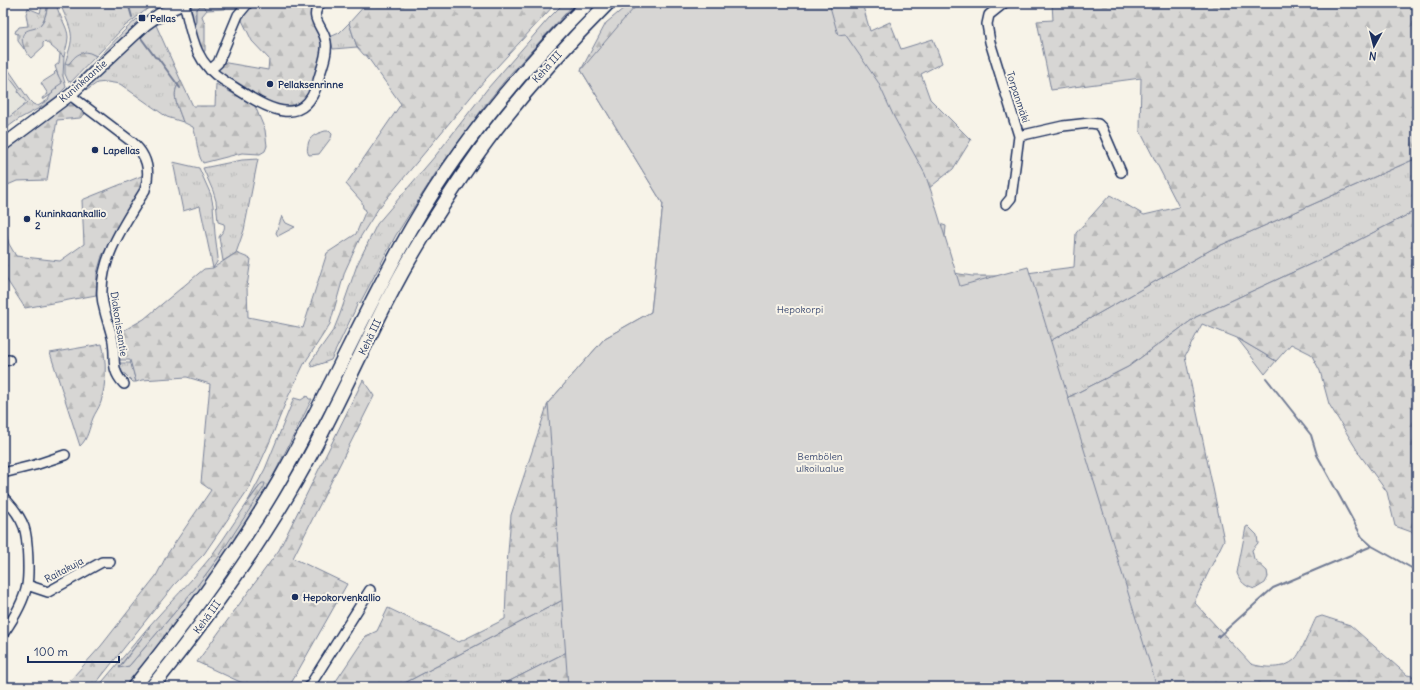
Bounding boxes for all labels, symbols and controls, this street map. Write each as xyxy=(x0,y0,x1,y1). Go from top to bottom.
place label: Pellas xyxy=(150,12,176,25)
marker: Pellas xyxy=(137,13,147,23)
north arrow xyxy=(1354,26,1394,66)
street label: Kehä III xyxy=(529,48,565,86)
text: N xyxy=(1368,49,1377,63)
street label: Kuninkaantie xyxy=(57,57,109,105)
street label: Torpanmäki xyxy=(1004,70,1032,124)
place label: Pellaksenrinne xyxy=(278,78,344,91)
marker: Pellaksenrinne xyxy=(265,79,275,89)
place label: Lapellas xyxy=(103,144,140,157)
marker: Lapellas xyxy=(90,145,100,155)
place label: Kuninkaankallio 2 xyxy=(35,207,106,232)
marker: Kuninkaankallio 2 xyxy=(22,214,32,224)
street label: Diakonissantie xyxy=(107,291,131,357)
park label: Hepokorpi xyxy=(777,303,823,316)
street label: Kehä III xyxy=(356,317,384,357)
park label: Bembölen ulkoilualue xyxy=(796,450,844,475)
street label: Raitakuja xyxy=(42,554,86,586)
place label: Hepokorvenkallio xyxy=(303,591,381,604)
marker: Hepokorvenkallio xyxy=(290,592,300,602)
street label: Kehä III xyxy=(190,598,224,636)
scale bar xyxy=(28,638,119,664)
text: 100 m xyxy=(34,644,68,659)

